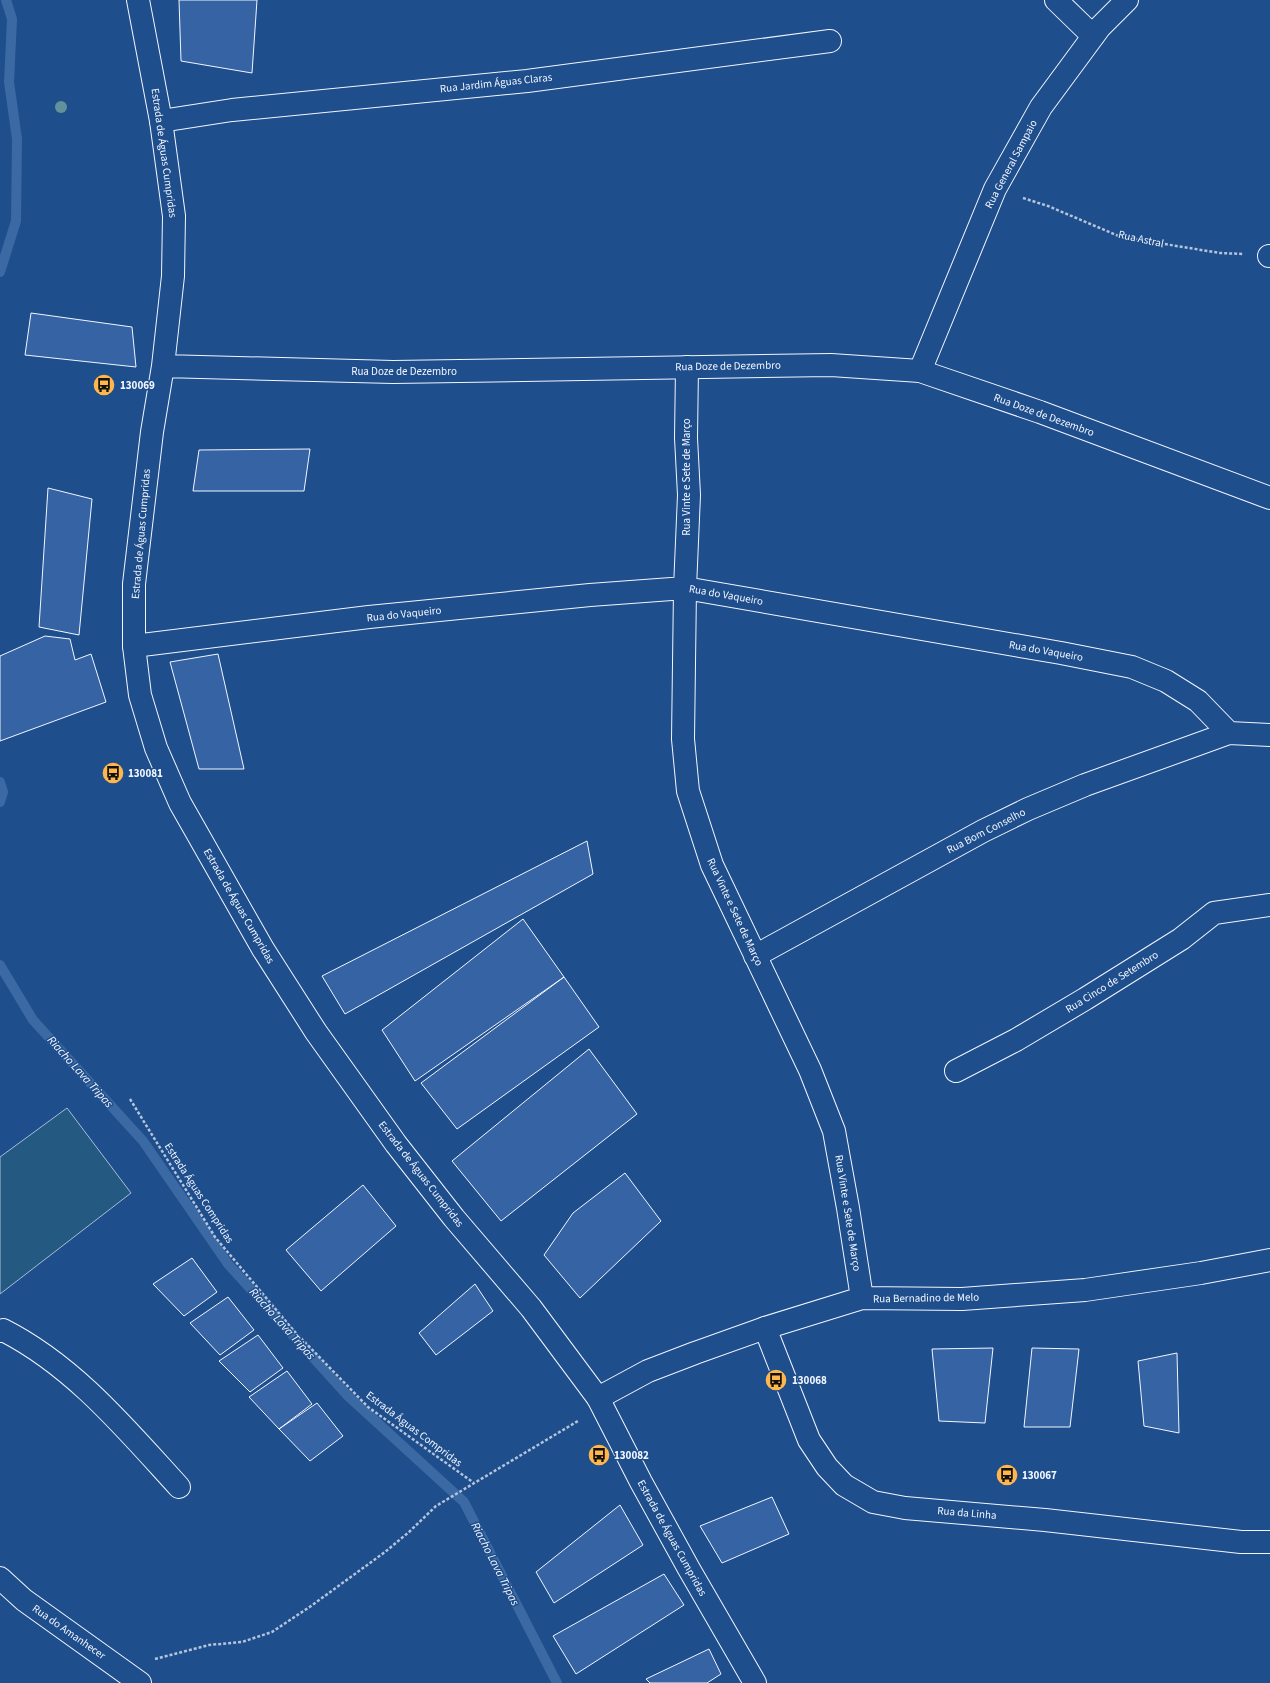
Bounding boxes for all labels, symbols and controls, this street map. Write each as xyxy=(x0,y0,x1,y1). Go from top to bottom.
street label: Rua Jardim Águas Claras xyxy=(439,70,553,96)
street label: Estrada de Águas Cumpridas xyxy=(147,87,181,219)
street label: Rua General Sampaio xyxy=(981,117,1041,211)
street label: Rua Astral xyxy=(1117,227,1165,251)
street label: Rua Doze de Dezembro xyxy=(675,358,781,374)
street label: Rua Doze de Dezembro xyxy=(351,364,457,379)
bus stop icon: 130069 xyxy=(91,372,117,398)
place label: 130069 xyxy=(120,378,155,393)
street label: Rua Doze de Dezembro xyxy=(992,390,1096,440)
street label: Rua Vinte e Sete de Março xyxy=(679,418,694,536)
street label: Estrada de Águas Cumpridas xyxy=(128,468,154,600)
street label: Rua do Vaqueiro xyxy=(688,581,764,609)
street label: Rua do Vaqueiro xyxy=(366,603,442,625)
street label: Rua do Vaqueiro xyxy=(1008,637,1084,665)
bus stop icon: 130081 xyxy=(100,760,126,786)
place label: 130081 xyxy=(128,766,163,781)
street label: Rua Bom Conselho xyxy=(944,805,1028,857)
street label: Estrada de Águas Cumpridas xyxy=(200,846,278,967)
street label: Rua Vinte e Sete de Março xyxy=(703,856,767,968)
street label: Rua Cinco de Setembro xyxy=(1063,947,1161,1017)
water label: Riacho Lava Tripas xyxy=(43,1032,117,1112)
street label: Estrada de Águas Cumpridas xyxy=(375,1118,467,1230)
street label: Estrada Águas Compridas xyxy=(161,1140,237,1246)
street label: Rua Vinte e Sete de Março xyxy=(831,1154,865,1272)
water label: Riacho Lava Tripas xyxy=(245,1284,319,1364)
street label: Rua Bernadino de Melo xyxy=(873,1290,979,1306)
bus stop icon: 130068 xyxy=(763,1367,789,1393)
place label: 130068 xyxy=(792,1373,827,1388)
street label: Estrada Águas Compridas xyxy=(363,1388,466,1470)
bus stop icon: 130082 xyxy=(586,1442,612,1468)
place label: 130082 xyxy=(614,1448,649,1463)
bus stop icon: 130067 xyxy=(994,1462,1020,1488)
place label: 130067 xyxy=(1022,1468,1057,1483)
street label: Estrada de Águas Cumpridas xyxy=(634,1477,710,1599)
street label: Rua da Linha xyxy=(937,1503,997,1523)
water label: Riacho Lava Tripas xyxy=(467,1519,523,1609)
street label: Rua do Amanhecer xyxy=(29,1601,109,1663)

